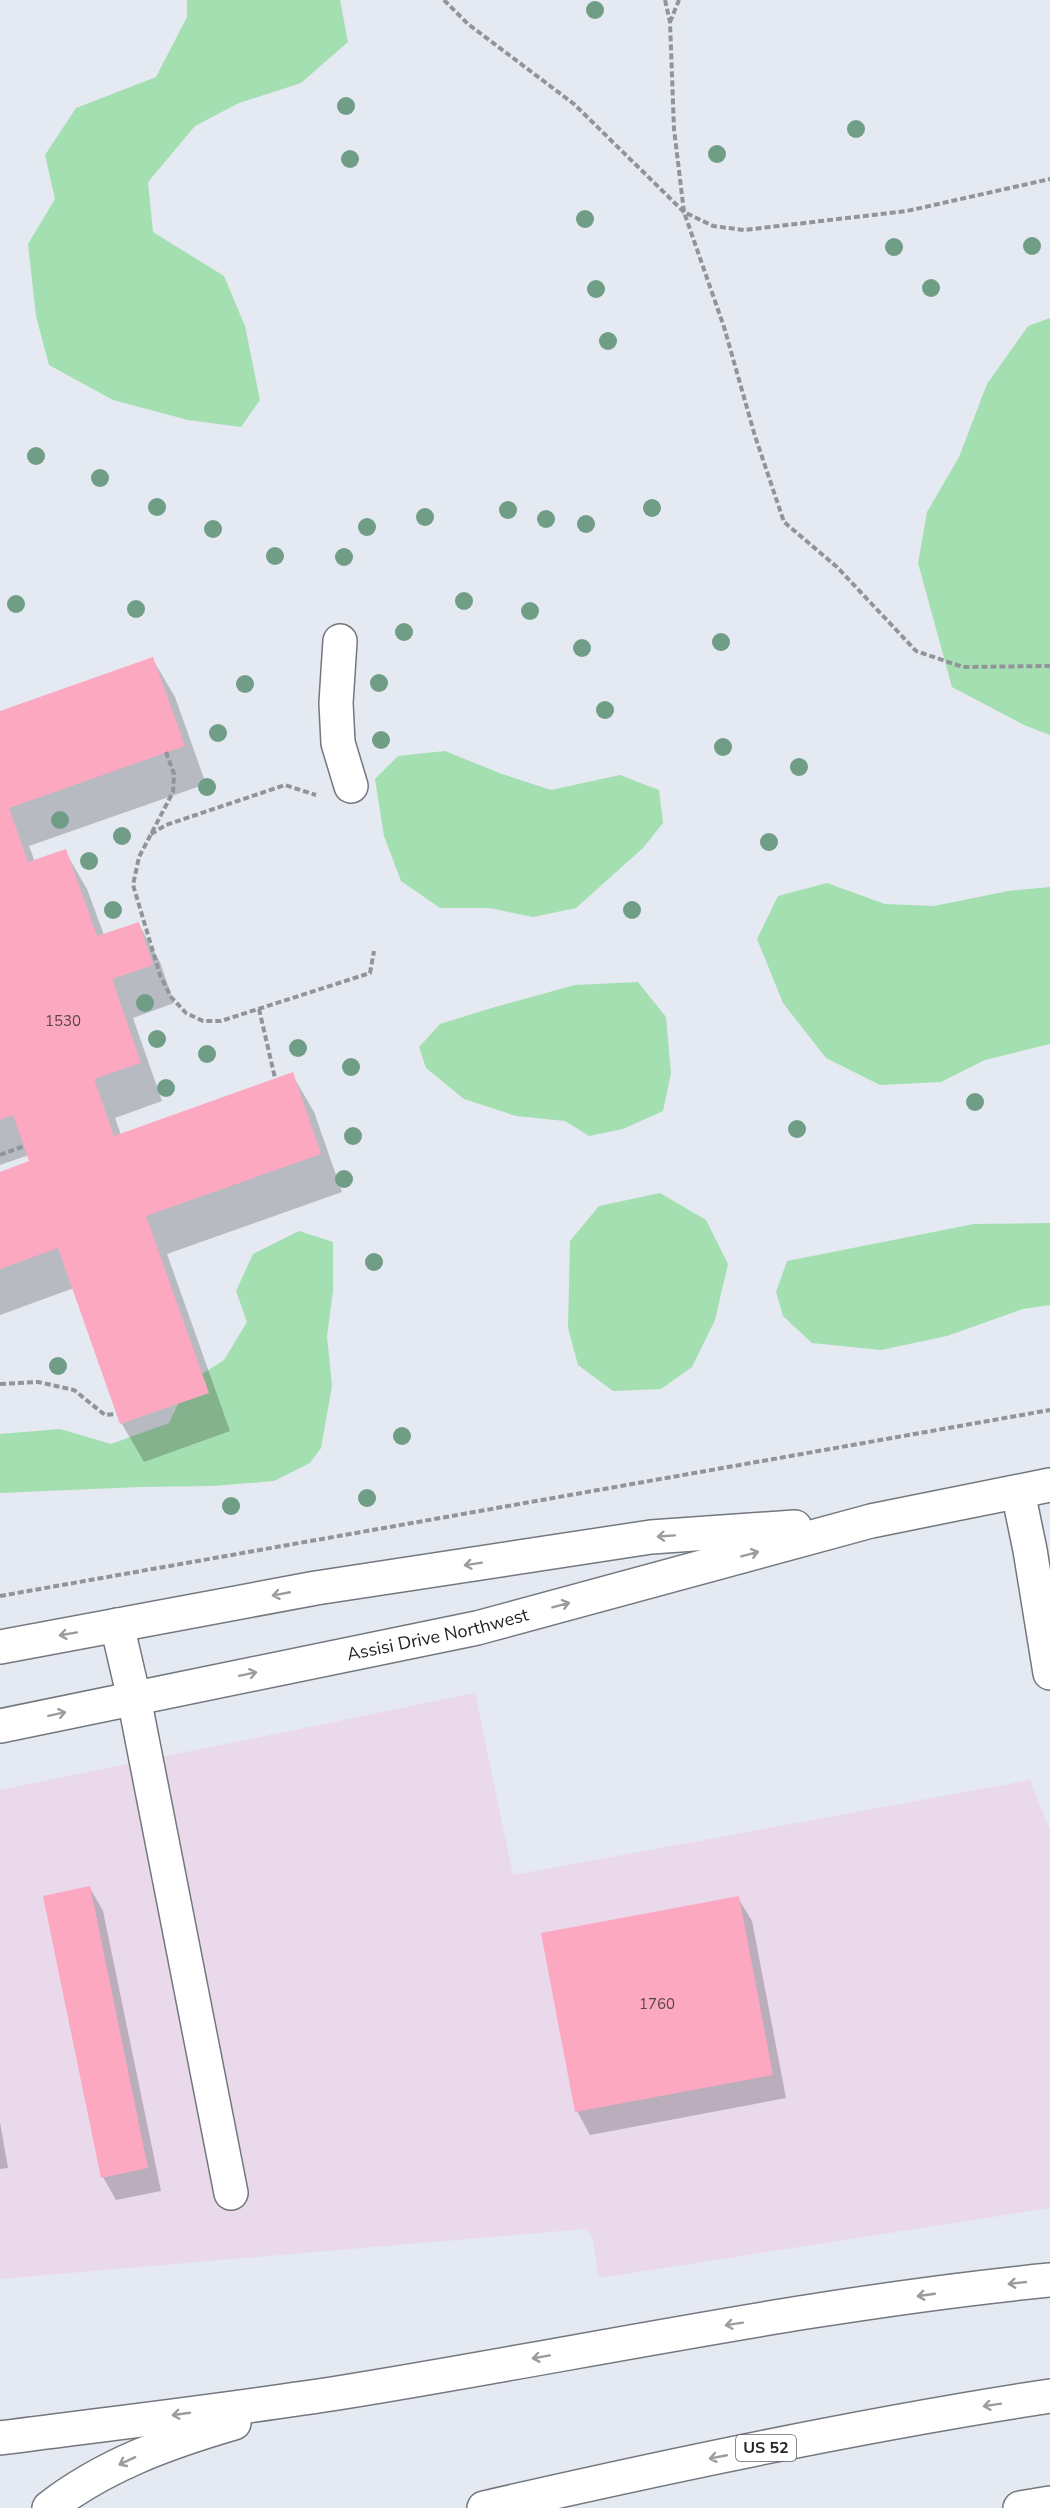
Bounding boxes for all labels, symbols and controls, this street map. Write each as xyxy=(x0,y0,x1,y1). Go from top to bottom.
house number: 1530 xyxy=(45,1011,81,1031)
one-way arrow xyxy=(657,1531,677,1542)
one-way arrow xyxy=(740,1547,759,1559)
one-way arrow xyxy=(464,1559,484,1570)
one-way arrow xyxy=(271,1589,291,1600)
one-way arrow xyxy=(552,1598,571,1610)
street label: Assisi Drive Northwest xyxy=(345,1602,532,1666)
one-way arrow xyxy=(59,1628,79,1639)
one-way arrow xyxy=(238,1668,257,1679)
one-way arrow xyxy=(47,1708,66,1719)
house number: 1760 xyxy=(639,1994,675,2014)
one-way arrow xyxy=(1008,2278,1028,2289)
one-way arrow xyxy=(917,2290,937,2301)
one-way arrow xyxy=(724,2319,744,2330)
one-way arrow xyxy=(532,2352,552,2363)
one-way arrow xyxy=(983,2399,1003,2410)
one-way arrow xyxy=(171,2408,191,2419)
road number: US 52 xyxy=(736,2435,796,2461)
one-way arrow xyxy=(709,2452,728,2463)
one-way arrow xyxy=(119,2456,137,2468)

